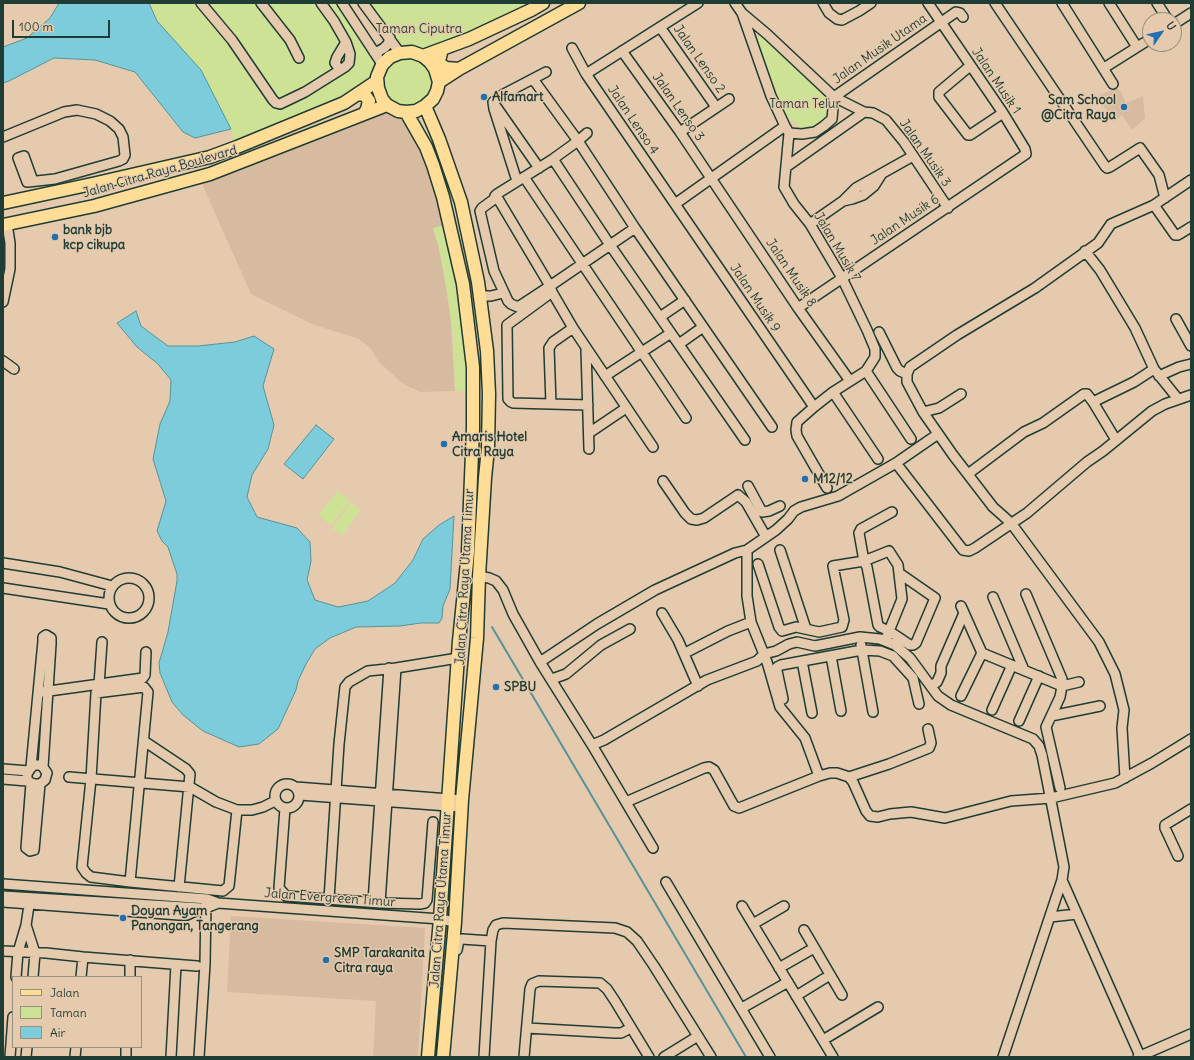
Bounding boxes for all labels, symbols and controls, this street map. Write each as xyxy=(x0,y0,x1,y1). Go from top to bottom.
street label: Jalan Musik Utama xyxy=(830,11,930,87)
scale bar xyxy=(14,12,112,38)
north arrow xyxy=(1142,12,1182,52)
text: 100 m xyxy=(19,19,53,34)
text: U xyxy=(1163,19,1179,33)
park label: Taman Ciputra xyxy=(376,21,462,37)
street label: Jalan Lenso 2 xyxy=(670,22,728,96)
street label: Jalan Musik 1 xyxy=(968,45,1024,117)
street label: Jalan Lenso 3 xyxy=(649,70,707,144)
street label: Jalan Lenso 4 xyxy=(604,82,662,158)
place label: Alfamart xyxy=(492,89,543,105)
marker: Alfamart xyxy=(479,92,489,102)
place label: Sam School @Citra Raya xyxy=(1041,92,1116,123)
park label: Taman Telur xyxy=(769,96,841,112)
marker: Sam School @Citra Raya xyxy=(1119,102,1129,112)
street label: Jalan Musik 3 xyxy=(896,116,954,190)
street label: Jalan Citra Raya Boulevard xyxy=(81,142,239,202)
street label: Jalan Musik 6 xyxy=(868,191,942,249)
street label: Jalan Musik 7 xyxy=(810,210,864,284)
place label: bank bjb kcp cikupa xyxy=(63,222,125,253)
marker: bank bjb kcp cikupa xyxy=(50,232,60,242)
street label: Jalan Musik 8 xyxy=(762,236,820,310)
street label: Jalan Musik 9 xyxy=(726,261,784,335)
place label: Amaris Hotel Citra Raya xyxy=(452,429,527,460)
marker: Amaris Hotel Citra Raya xyxy=(439,439,449,449)
place label: M12/12 xyxy=(813,471,853,487)
marker: M12/12 xyxy=(800,474,810,484)
street label: Jalan Citra Raya Utama Timur xyxy=(453,488,477,666)
place label: SPBU xyxy=(504,679,536,695)
marker: SPBU xyxy=(491,682,501,692)
street label: Jalan Citra Raya Utama Timur xyxy=(427,811,455,989)
street label: Jalan Evergreen Timur xyxy=(264,886,396,910)
place label: Doyan Ayam Panongan, Tangerang xyxy=(131,903,259,934)
marker: Doyan Ayam Panongan, Tangerang xyxy=(118,913,128,923)
place label: SMP Tarakanita Citra raya xyxy=(334,945,425,976)
marker: SMP Tarakanita Citra raya xyxy=(321,955,331,965)
legend xyxy=(12,976,142,1048)
text: Jalan xyxy=(50,985,79,1000)
text: Taman xyxy=(50,1005,87,1020)
text: Air xyxy=(50,1025,65,1040)

